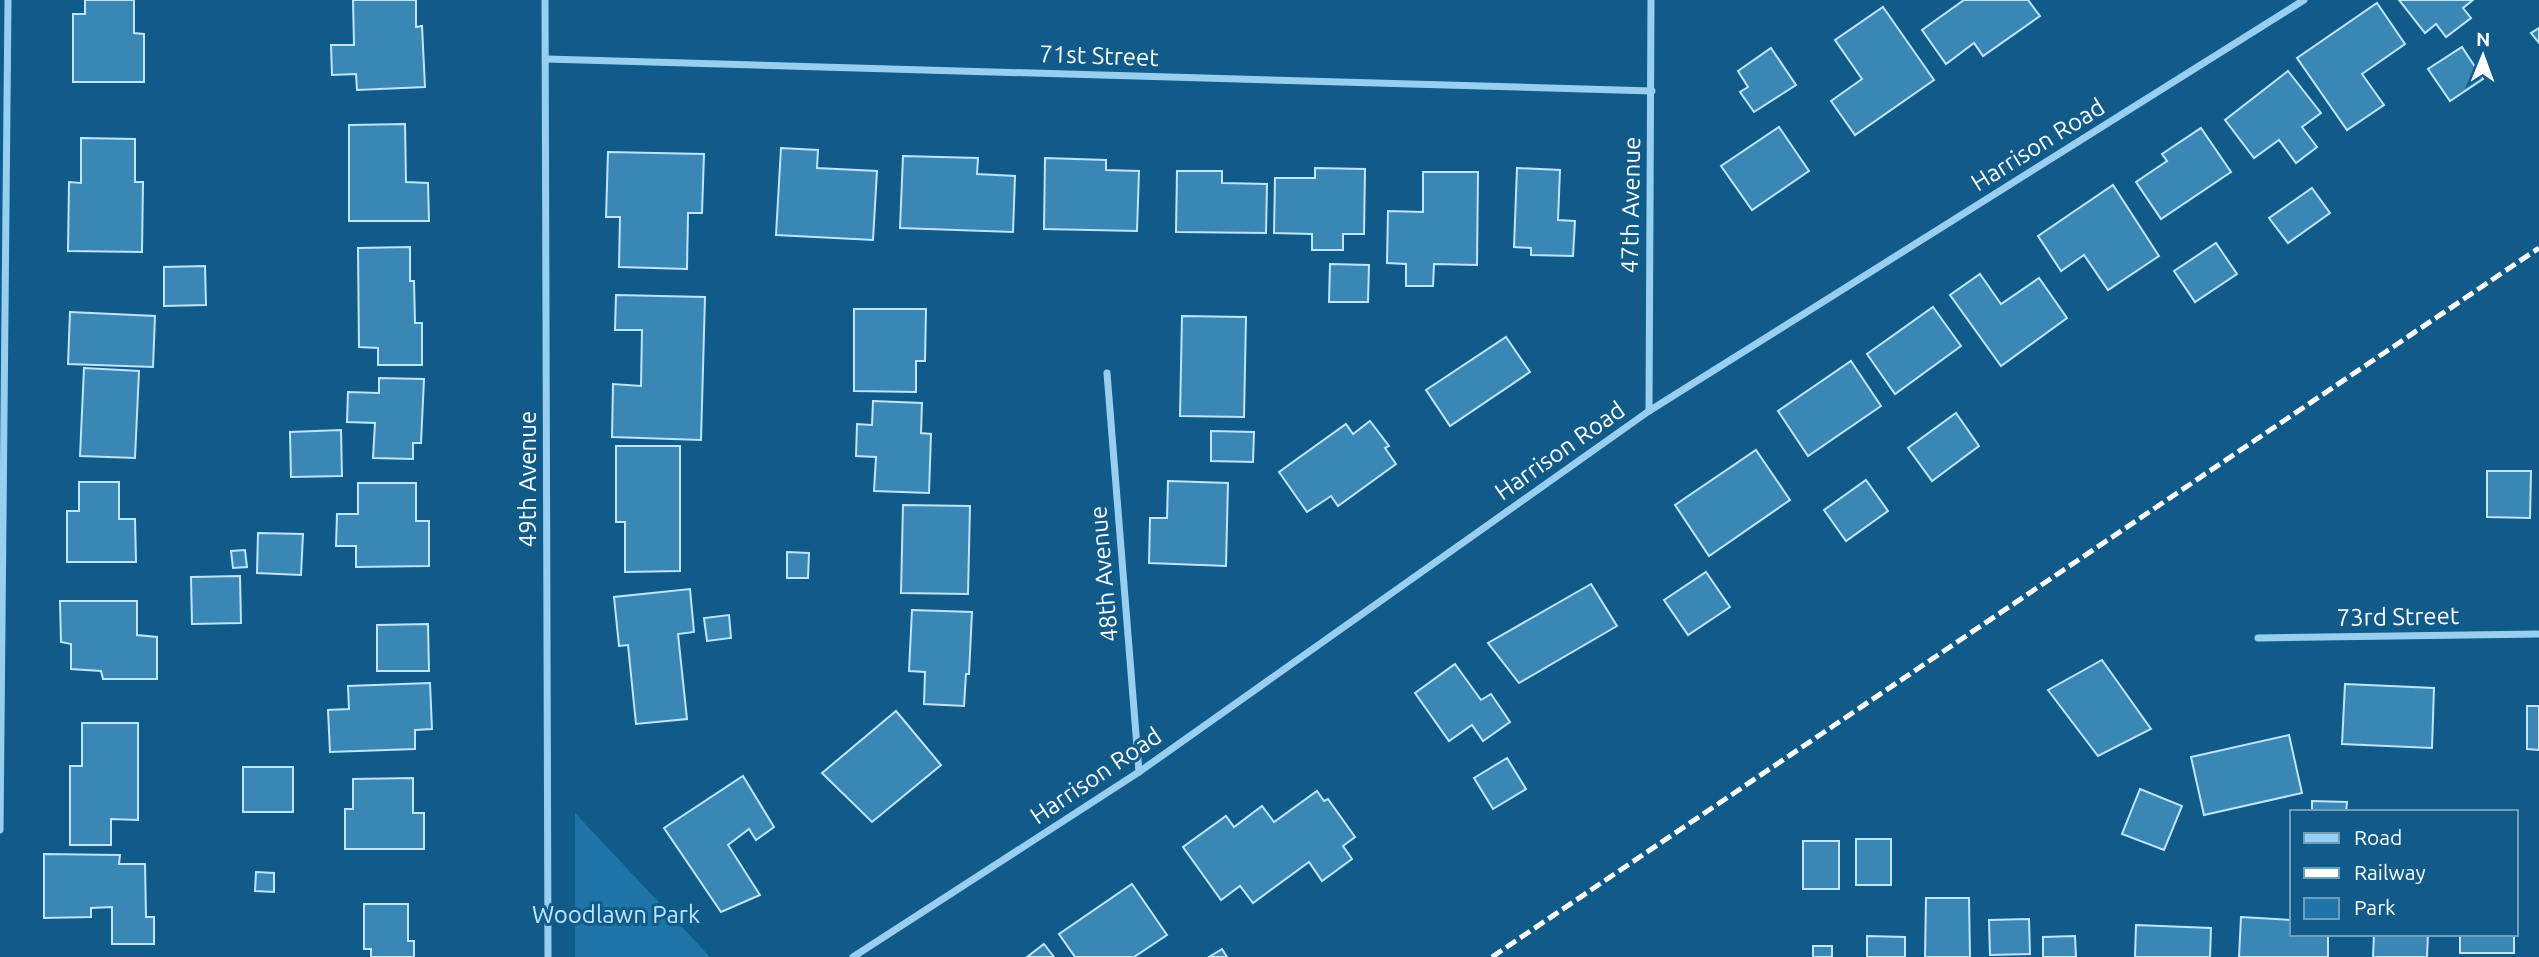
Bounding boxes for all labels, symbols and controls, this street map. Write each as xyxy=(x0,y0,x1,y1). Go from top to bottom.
north arrow xyxy=(2448,21,2518,91)
text: N xyxy=(2476,28,2491,50)
street label: 71st Street xyxy=(1039,40,1160,71)
street label: Harrison Road xyxy=(1966,93,2109,196)
street label: 47th Avenue xyxy=(1616,136,1645,273)
street label: Harrison Road xyxy=(1490,396,1630,505)
street label: 49th Avenue xyxy=(514,411,541,547)
street label: 48th Avenue xyxy=(1084,505,1123,643)
street label: 73rd Street xyxy=(2336,602,2460,631)
street label: Harrison Road xyxy=(1025,722,1166,829)
legend xyxy=(2290,810,2518,936)
text: Road xyxy=(2354,825,2402,849)
text: Railway xyxy=(2354,860,2426,884)
text: Park xyxy=(2354,895,2396,919)
park label: Woodlawn Park xyxy=(532,901,700,928)

